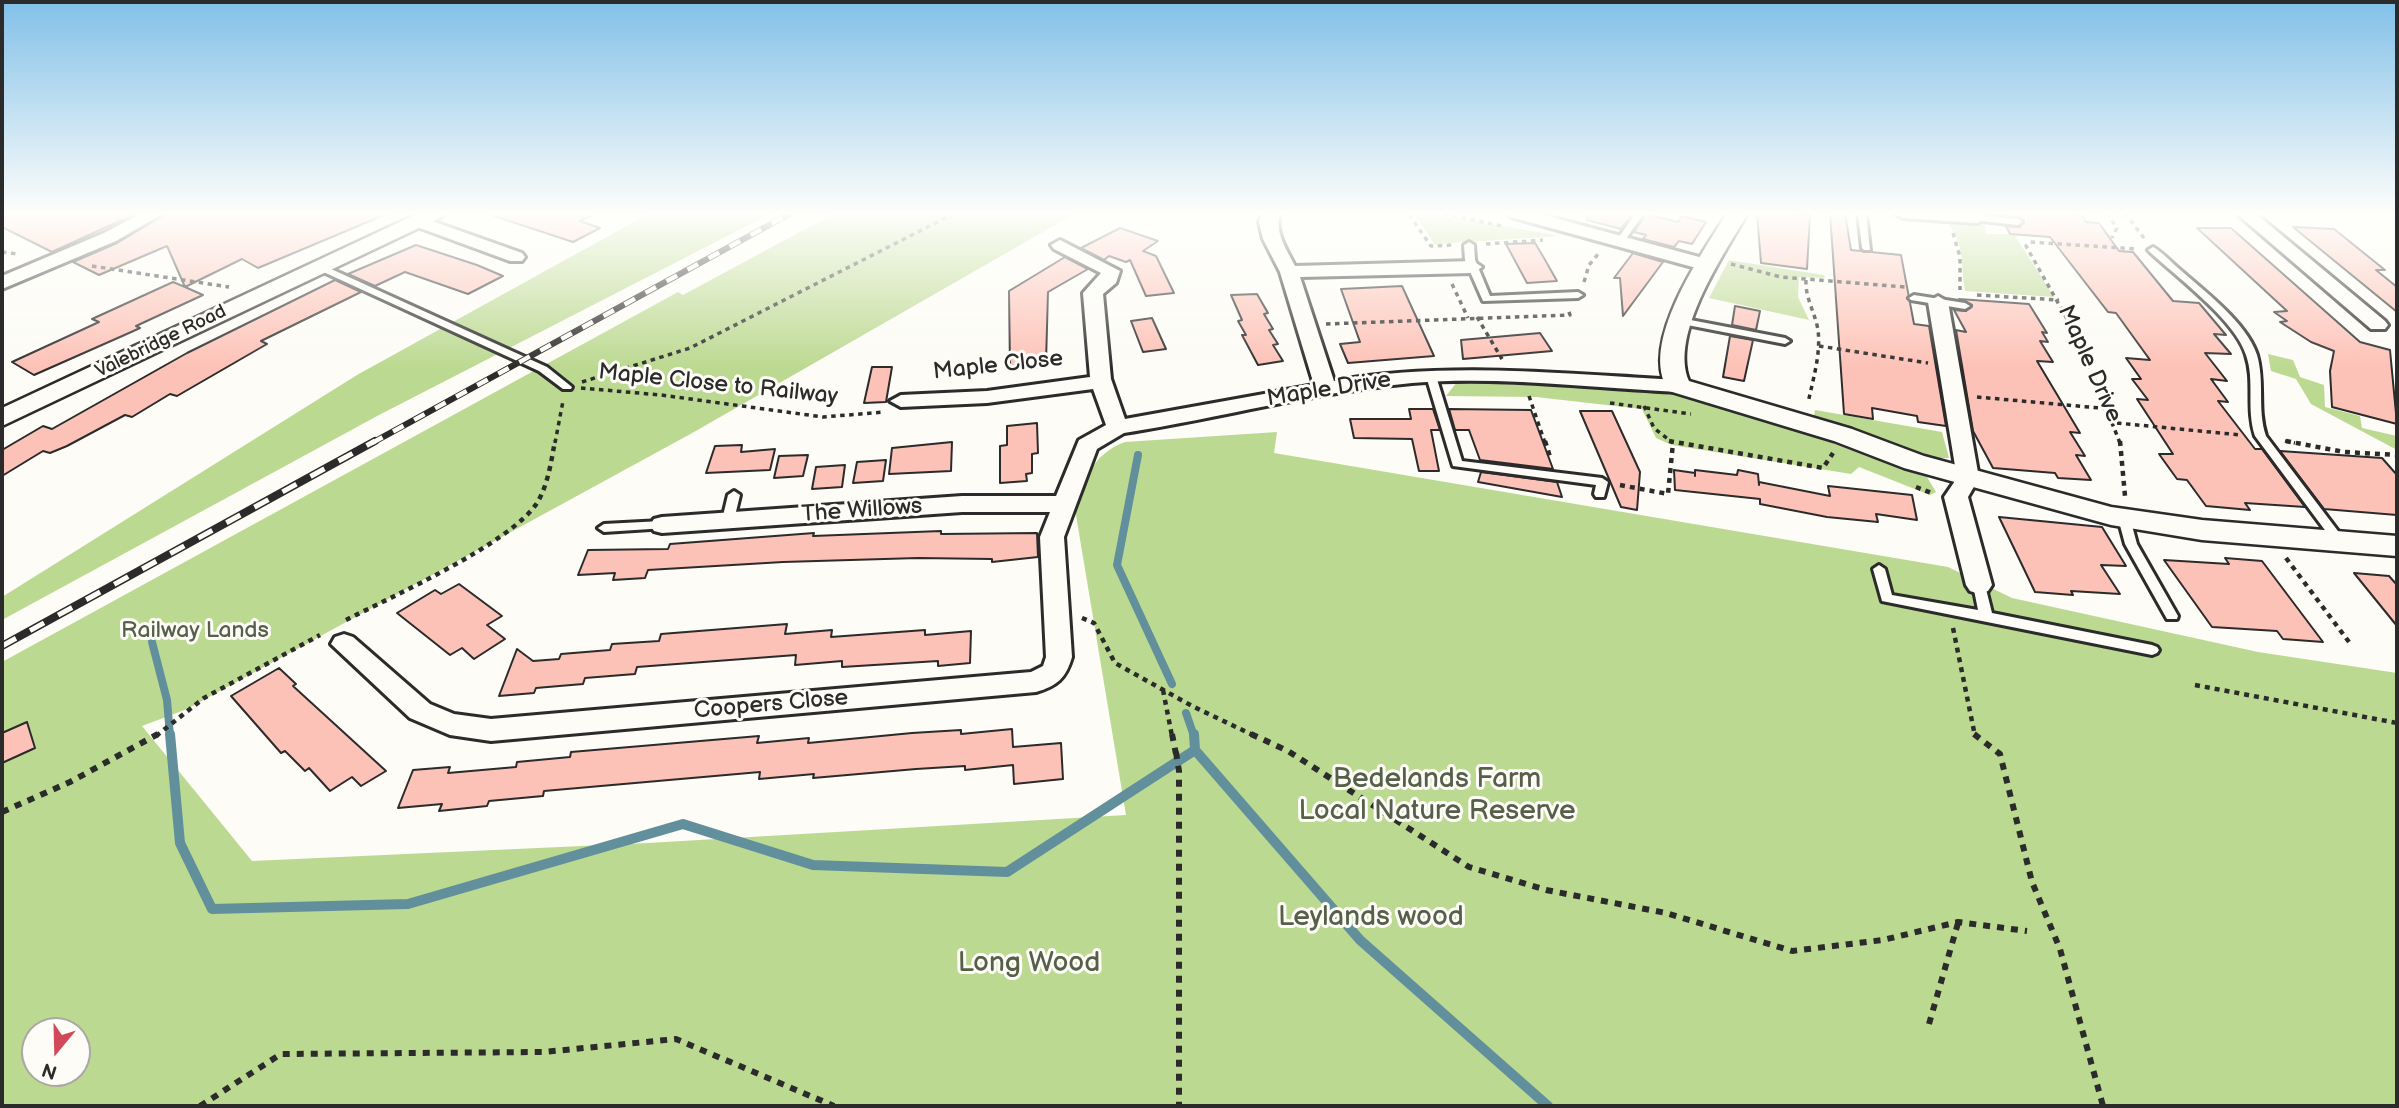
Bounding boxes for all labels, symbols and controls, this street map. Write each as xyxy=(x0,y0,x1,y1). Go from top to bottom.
street label: Valebridge Road xyxy=(92,300,230,384)
street label: Maple Drive xyxy=(2051,301,2127,427)
street label: Maple Close xyxy=(932,345,1064,387)
street label: Maple Close to Railway xyxy=(597,359,839,411)
street label: Maple Drive xyxy=(1265,367,1393,413)
street label: The Willows xyxy=(801,493,923,529)
park label: Railway Lands xyxy=(121,617,269,645)
street label: Coopers Close xyxy=(693,685,849,725)
park label: Bedelands Farm Local Nature Reserve xyxy=(1298,763,1576,829)
park label: Leylands wood xyxy=(1278,901,1464,935)
park label: Long Wood xyxy=(958,947,1100,981)
north arrow xyxy=(21,1017,91,1087)
text: N xyxy=(39,1057,60,1084)

